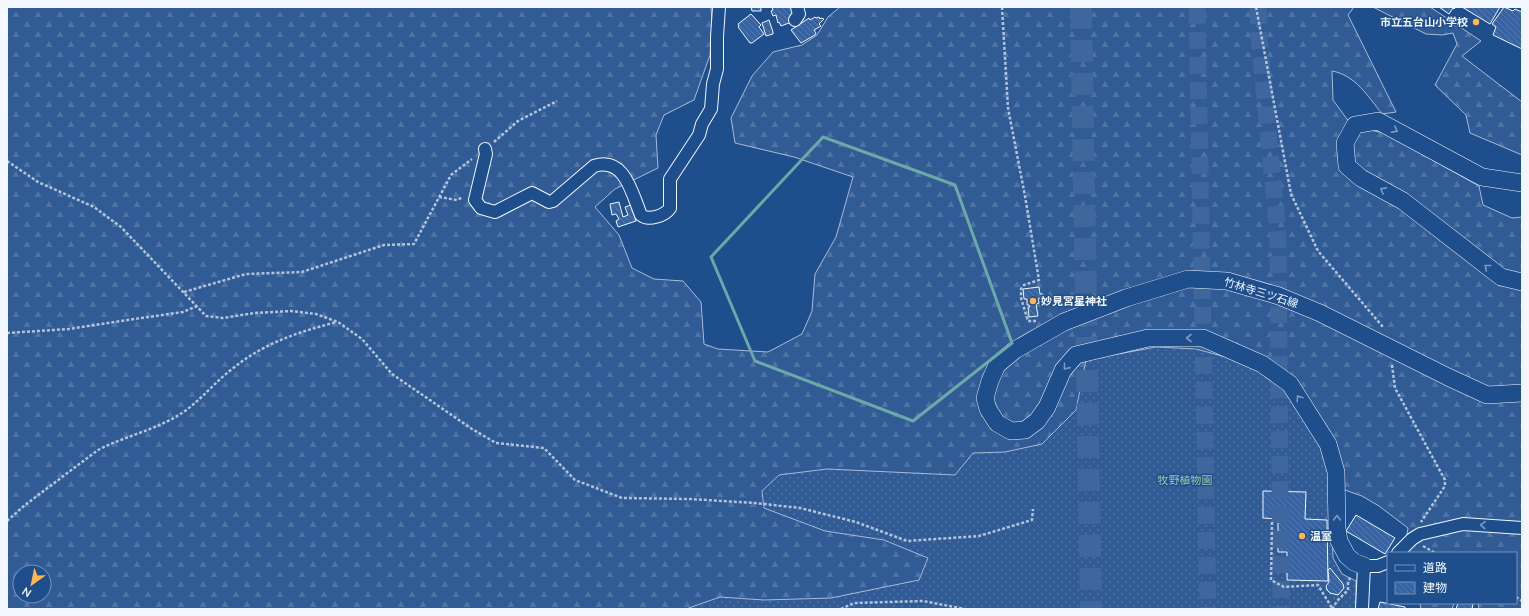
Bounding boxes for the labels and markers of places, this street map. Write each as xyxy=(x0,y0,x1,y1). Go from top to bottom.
place label: 市立五台山小学校 xyxy=(1380,15,1468,30)
marker: 市立五台山小学校 xyxy=(1471,17,1481,27)
place label: 妙見宮星神社 xyxy=(1041,294,1107,309)
marker: 妙見宮星神社 xyxy=(1028,296,1038,306)
place label: 温室 xyxy=(1310,529,1332,544)
marker: 温室 xyxy=(1297,531,1307,541)

